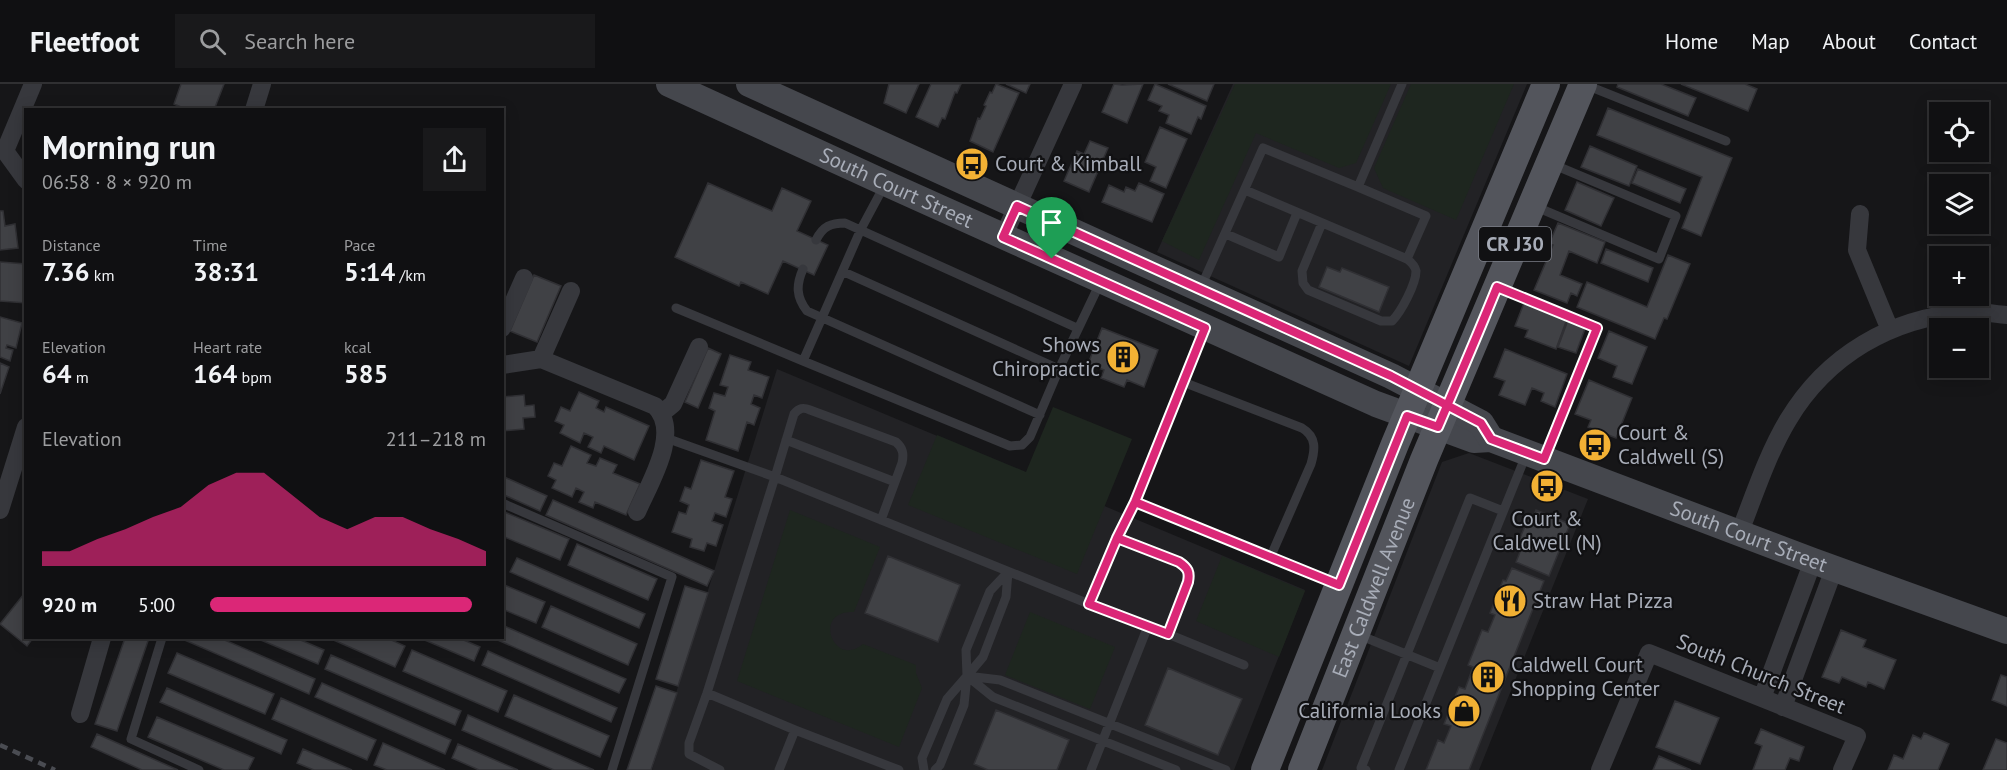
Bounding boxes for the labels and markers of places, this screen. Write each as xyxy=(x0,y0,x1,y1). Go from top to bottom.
bus stop icon: Court & Kimball xyxy=(954,146,990,182)
place label: Court & Kimball xyxy=(995,150,1142,177)
pin xyxy=(1026,197,1077,259)
place label: Shows Chiropractic xyxy=(992,331,1100,382)
building icon: Shows Chiropractic xyxy=(1105,339,1141,375)
place label: Court & Caldwell (S) xyxy=(1618,419,1724,470)
bus stop icon: Court & Caldwell (S) xyxy=(1577,427,1613,463)
bus stop icon: Court & Caldwell (N) xyxy=(1529,468,1565,504)
place label: Court & Caldwell (N) xyxy=(1492,505,1602,556)
restaurant icon: Straw Hat Pizza xyxy=(1492,583,1528,619)
place label: Straw Hat Pizza xyxy=(1533,587,1673,614)
place label: Caldwell Court Shopping Center xyxy=(1511,651,1660,702)
building icon: Caldwell Court Shopping Center xyxy=(1470,659,1506,695)
shop icon: California Looks xyxy=(1446,693,1482,729)
place label: California Looks xyxy=(1298,697,1441,724)

